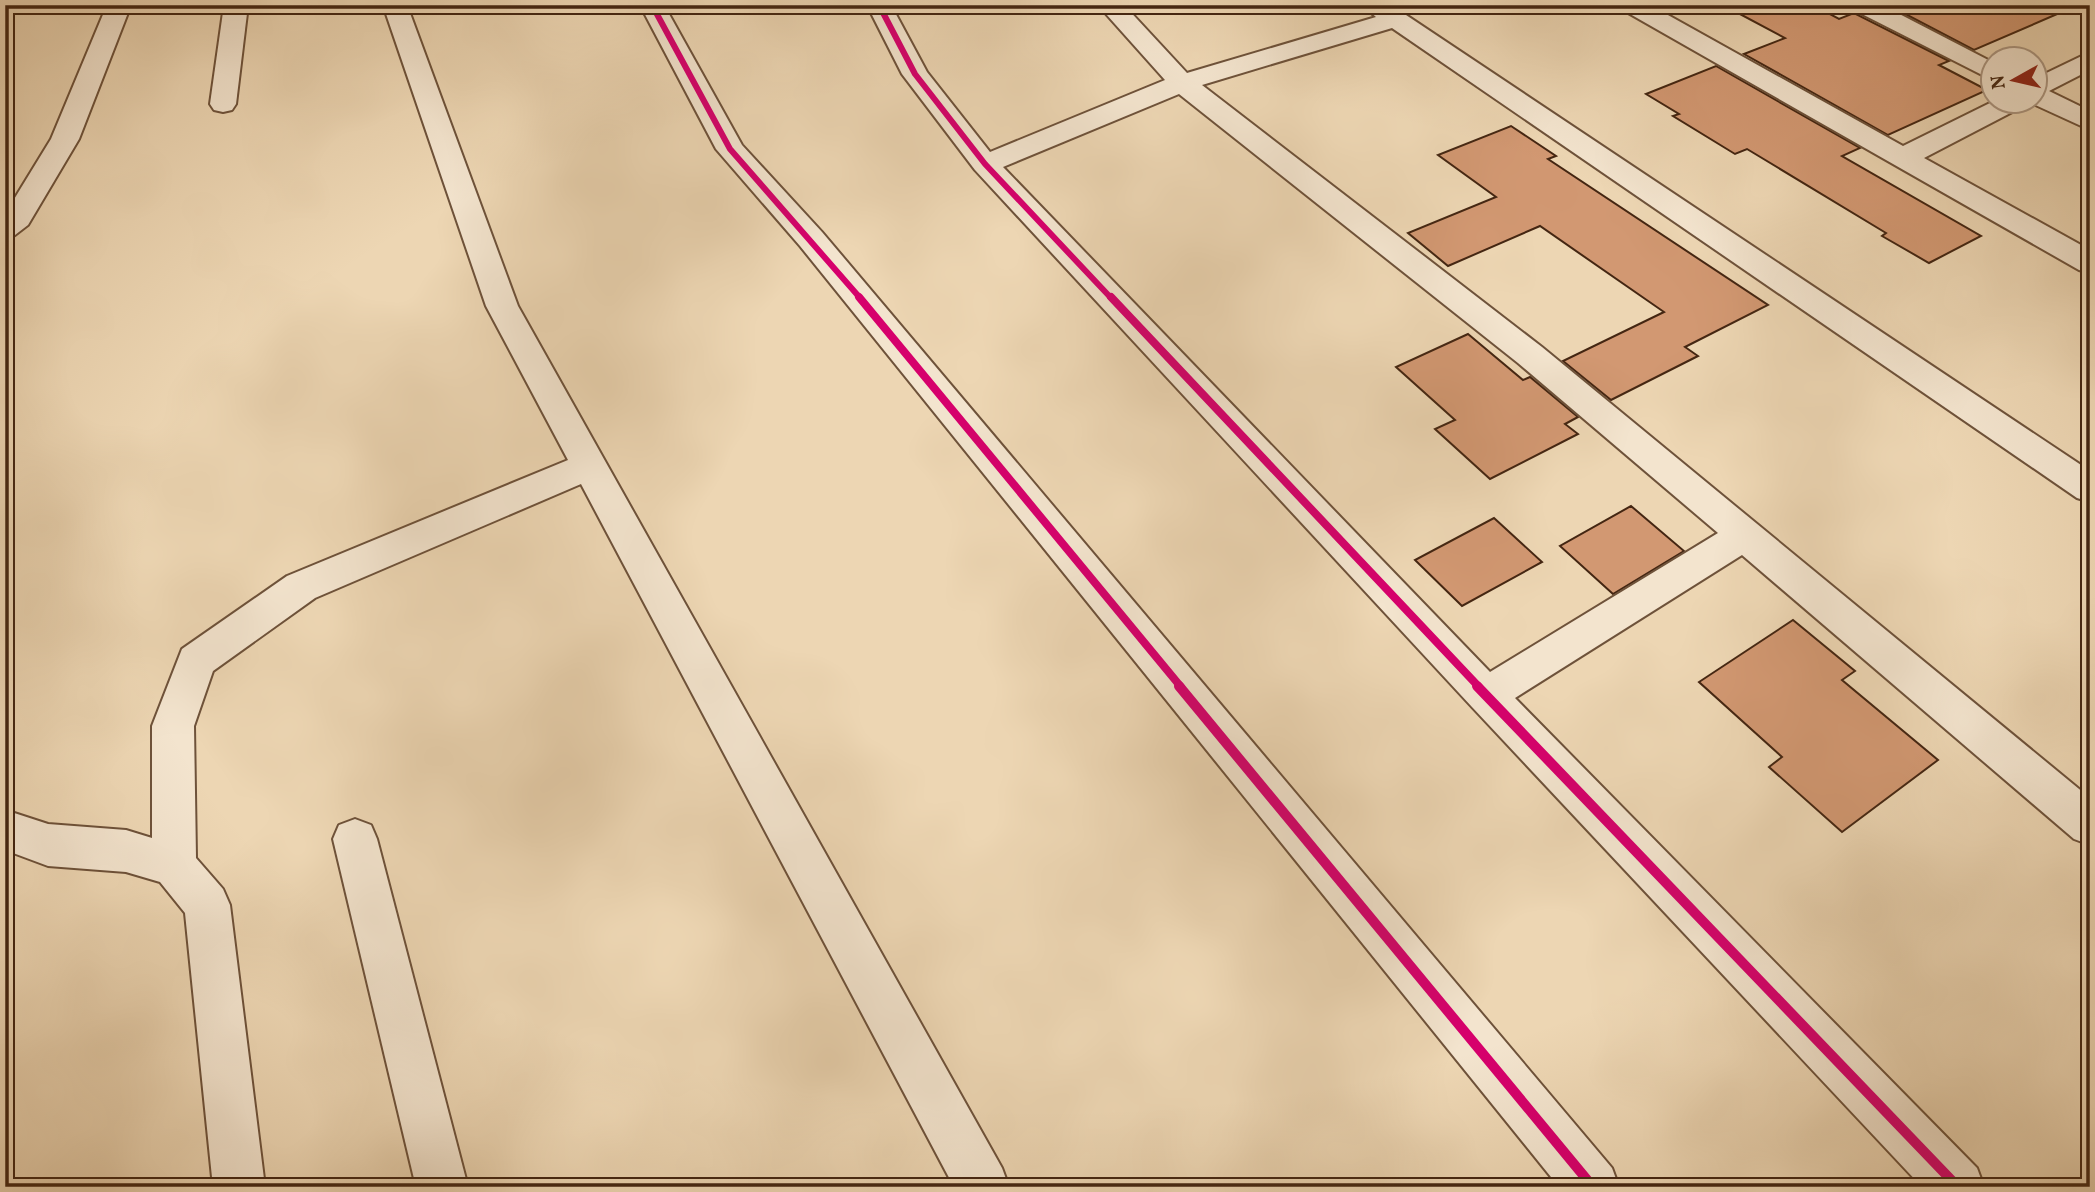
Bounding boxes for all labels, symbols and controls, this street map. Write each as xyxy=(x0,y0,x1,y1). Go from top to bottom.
north arrow xyxy=(1980,46,2050,116)
text: N xyxy=(1985,73,2013,91)

